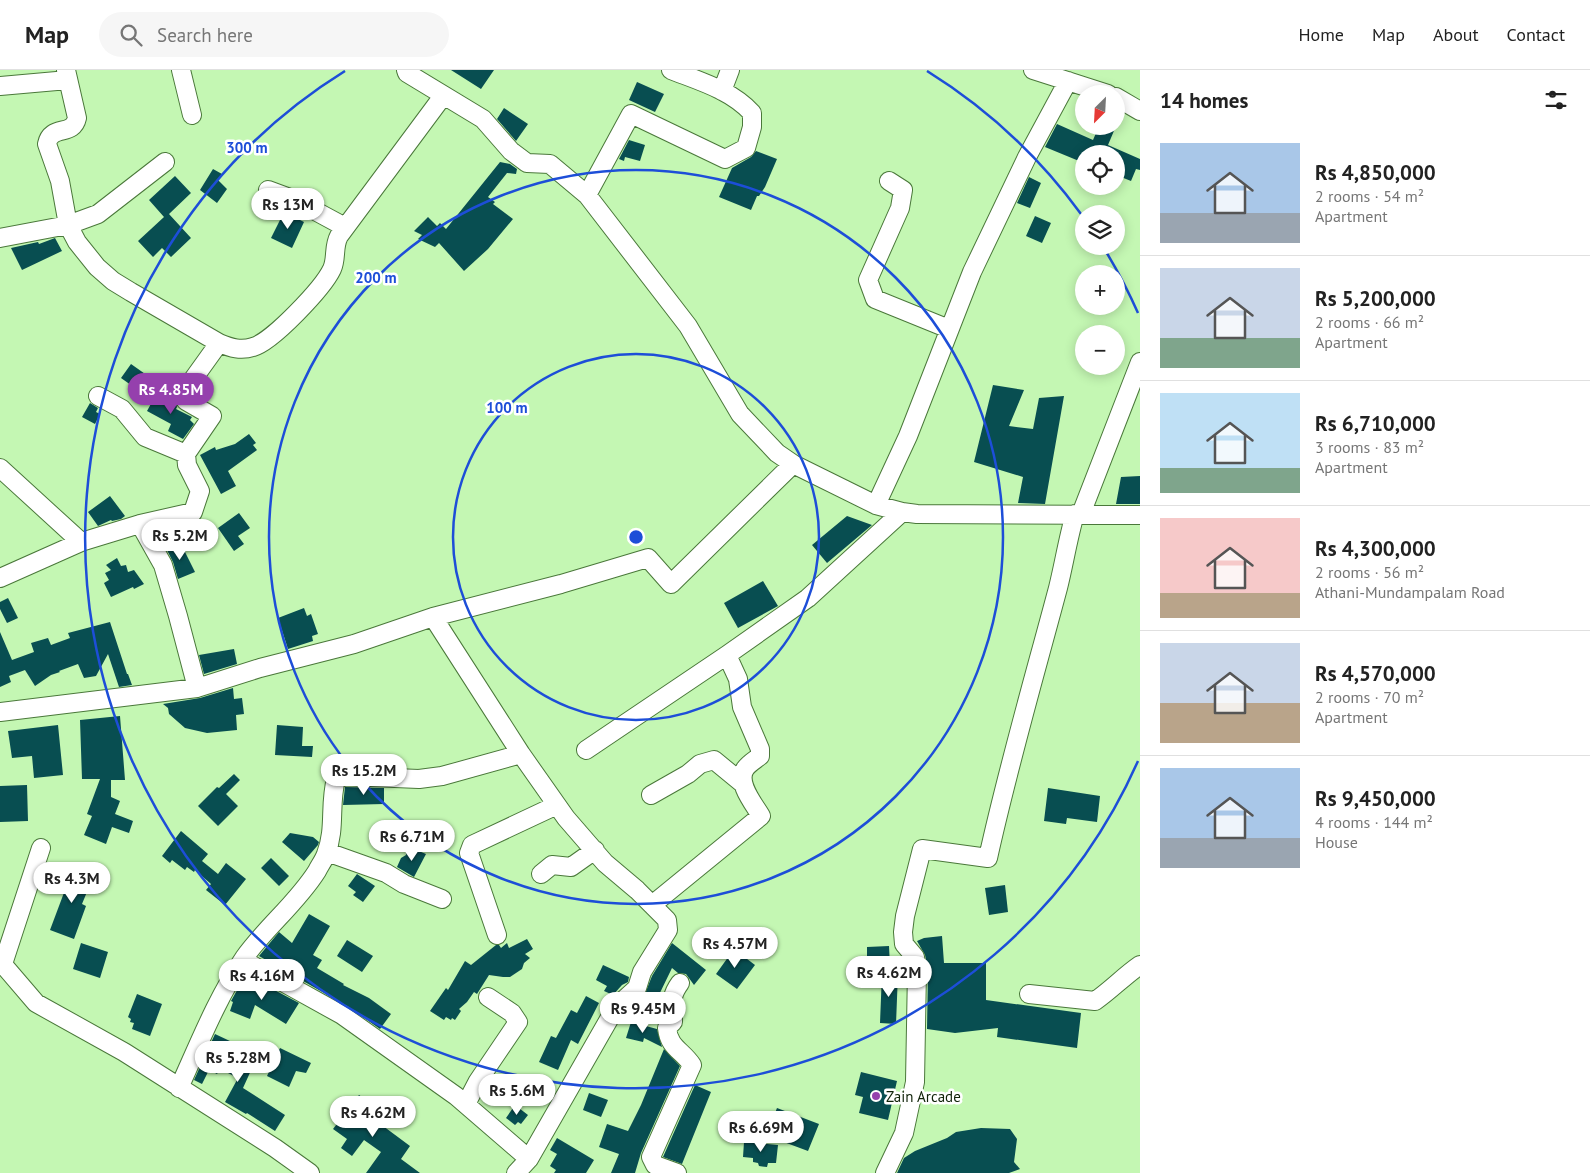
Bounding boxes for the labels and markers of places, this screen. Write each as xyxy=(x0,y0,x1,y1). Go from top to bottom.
pin: Rs 13M xyxy=(247,188,329,230)
pin: Rs 4.85M xyxy=(119,372,223,415)
pin: Rs 5.2M xyxy=(134,518,226,561)
centre of rings xyxy=(627,528,645,546)
pin: Rs 15.2M xyxy=(312,754,416,796)
pin: Rs 6.71M xyxy=(360,820,464,862)
pin: Rs 4.3M xyxy=(26,862,118,904)
pin: Rs 4.57M xyxy=(683,926,787,969)
pin: Rs 4.62M xyxy=(837,956,941,998)
pin: Rs 4.16M xyxy=(210,958,314,1001)
pin: Rs 9.45M xyxy=(591,992,695,1034)
pin: Rs 5.28M xyxy=(186,1040,290,1083)
pin: Rs 5.6M xyxy=(471,1074,563,1116)
place label: Zain Arcade xyxy=(886,1087,961,1106)
marker: Zain Arcade xyxy=(870,1090,882,1102)
pin: Rs 4.62M xyxy=(321,1096,425,1138)
pin: Rs 6.69M xyxy=(709,1110,813,1153)

